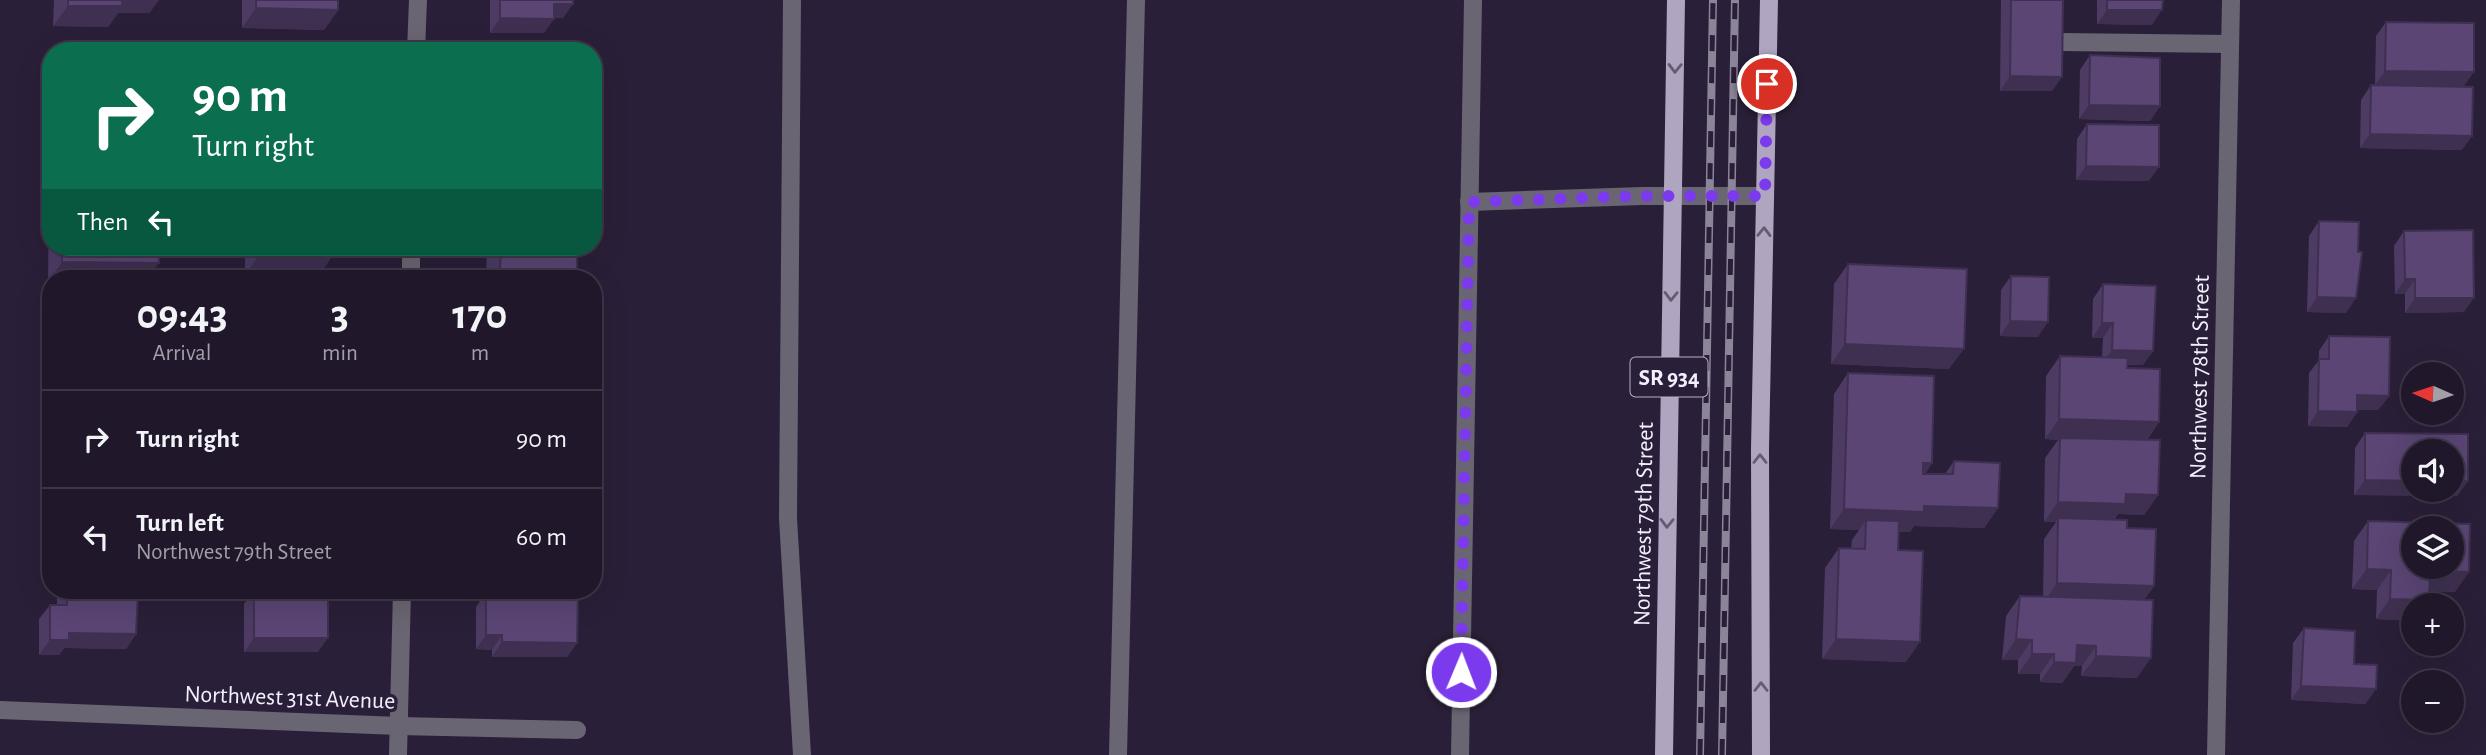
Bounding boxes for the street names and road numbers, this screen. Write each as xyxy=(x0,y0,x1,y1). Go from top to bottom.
street label: Northwest 78th Street xyxy=(2186,274,2214,479)
road number: SR 934 xyxy=(1630,358,1708,396)
street label: Northwest 79th Street xyxy=(1630,421,1658,626)
street label: Northwest 31st Avenue xyxy=(184,682,396,714)

